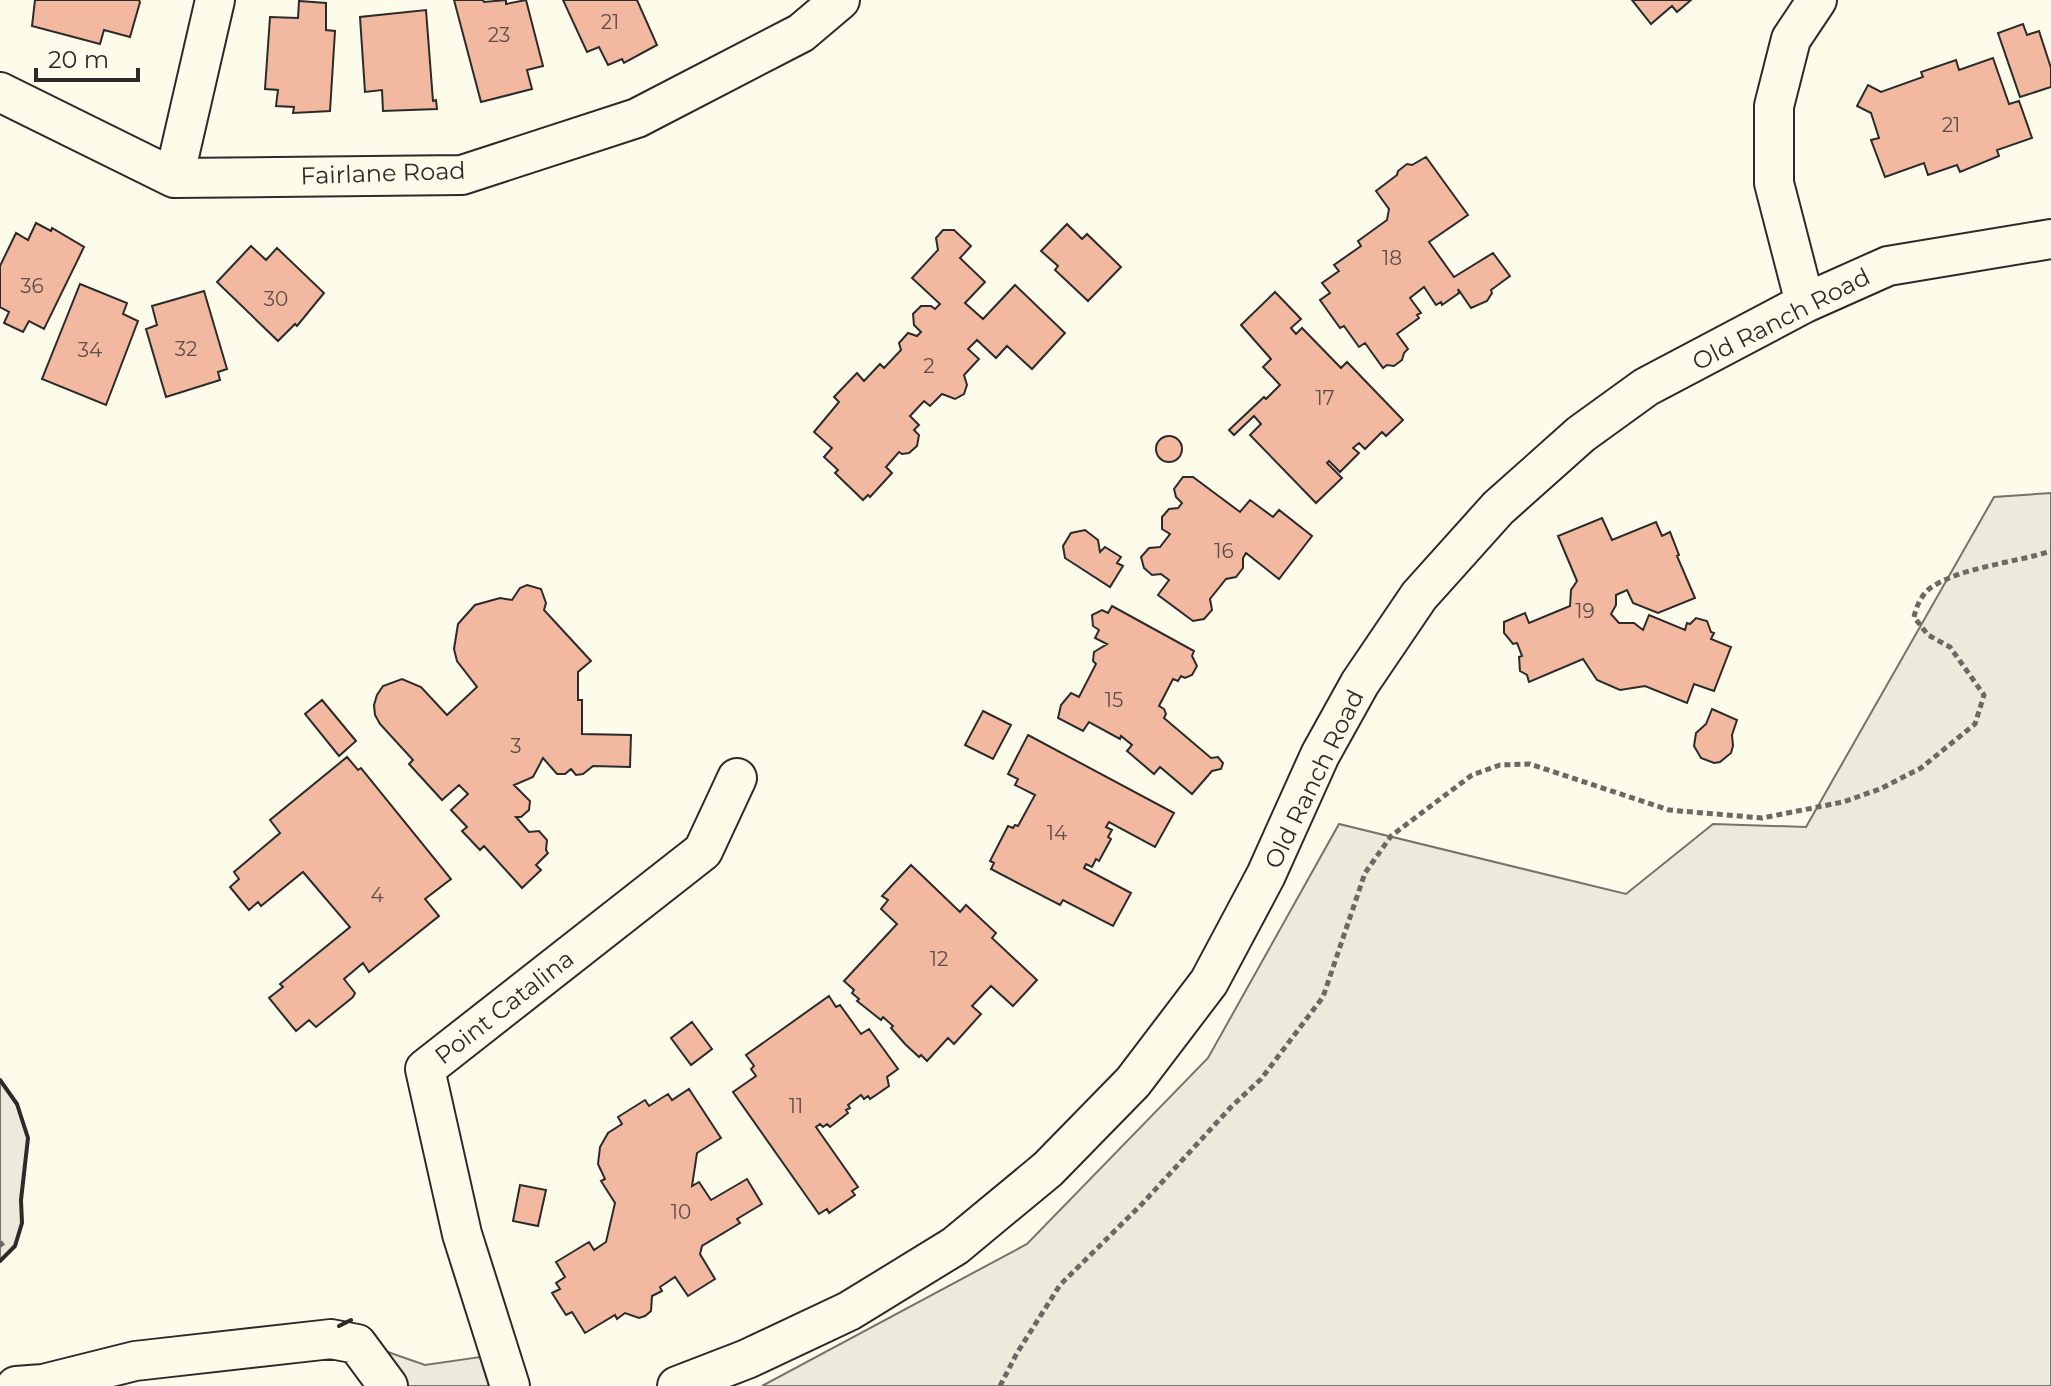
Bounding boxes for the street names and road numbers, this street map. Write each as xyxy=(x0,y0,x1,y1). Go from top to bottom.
street label: Fairlane Road xyxy=(300,156,466,190)
street label: Old Ranch Road xyxy=(1687,262,1875,376)
street label: Old Ranch Road xyxy=(1258,685,1370,873)
street label: Point Catalina xyxy=(429,944,579,1070)

